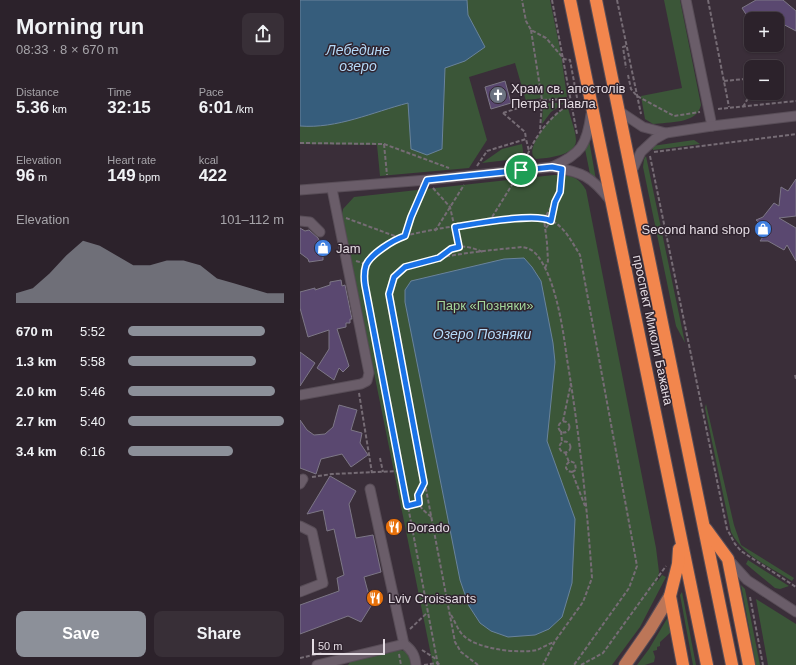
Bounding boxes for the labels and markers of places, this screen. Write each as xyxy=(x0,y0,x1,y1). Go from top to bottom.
place label: Храм св. апостолів Петра і Павла xyxy=(511,81,626,111)
church icon: Храм св. апостолів Петра і Павла xyxy=(488,85,508,105)
pin xyxy=(504,153,538,187)
shop icon: Second hand shop xyxy=(753,219,773,239)
place label: Second hand shop xyxy=(642,222,750,237)
shop icon: Jam xyxy=(313,238,333,258)
place label: Jam xyxy=(336,241,361,256)
restaurant icon: Dorado xyxy=(384,517,404,537)
place label: Dorado xyxy=(407,520,450,535)
restaurant icon: Lviv Croissants xyxy=(365,588,385,608)
place label: Lviv Croissants xyxy=(388,591,477,606)

